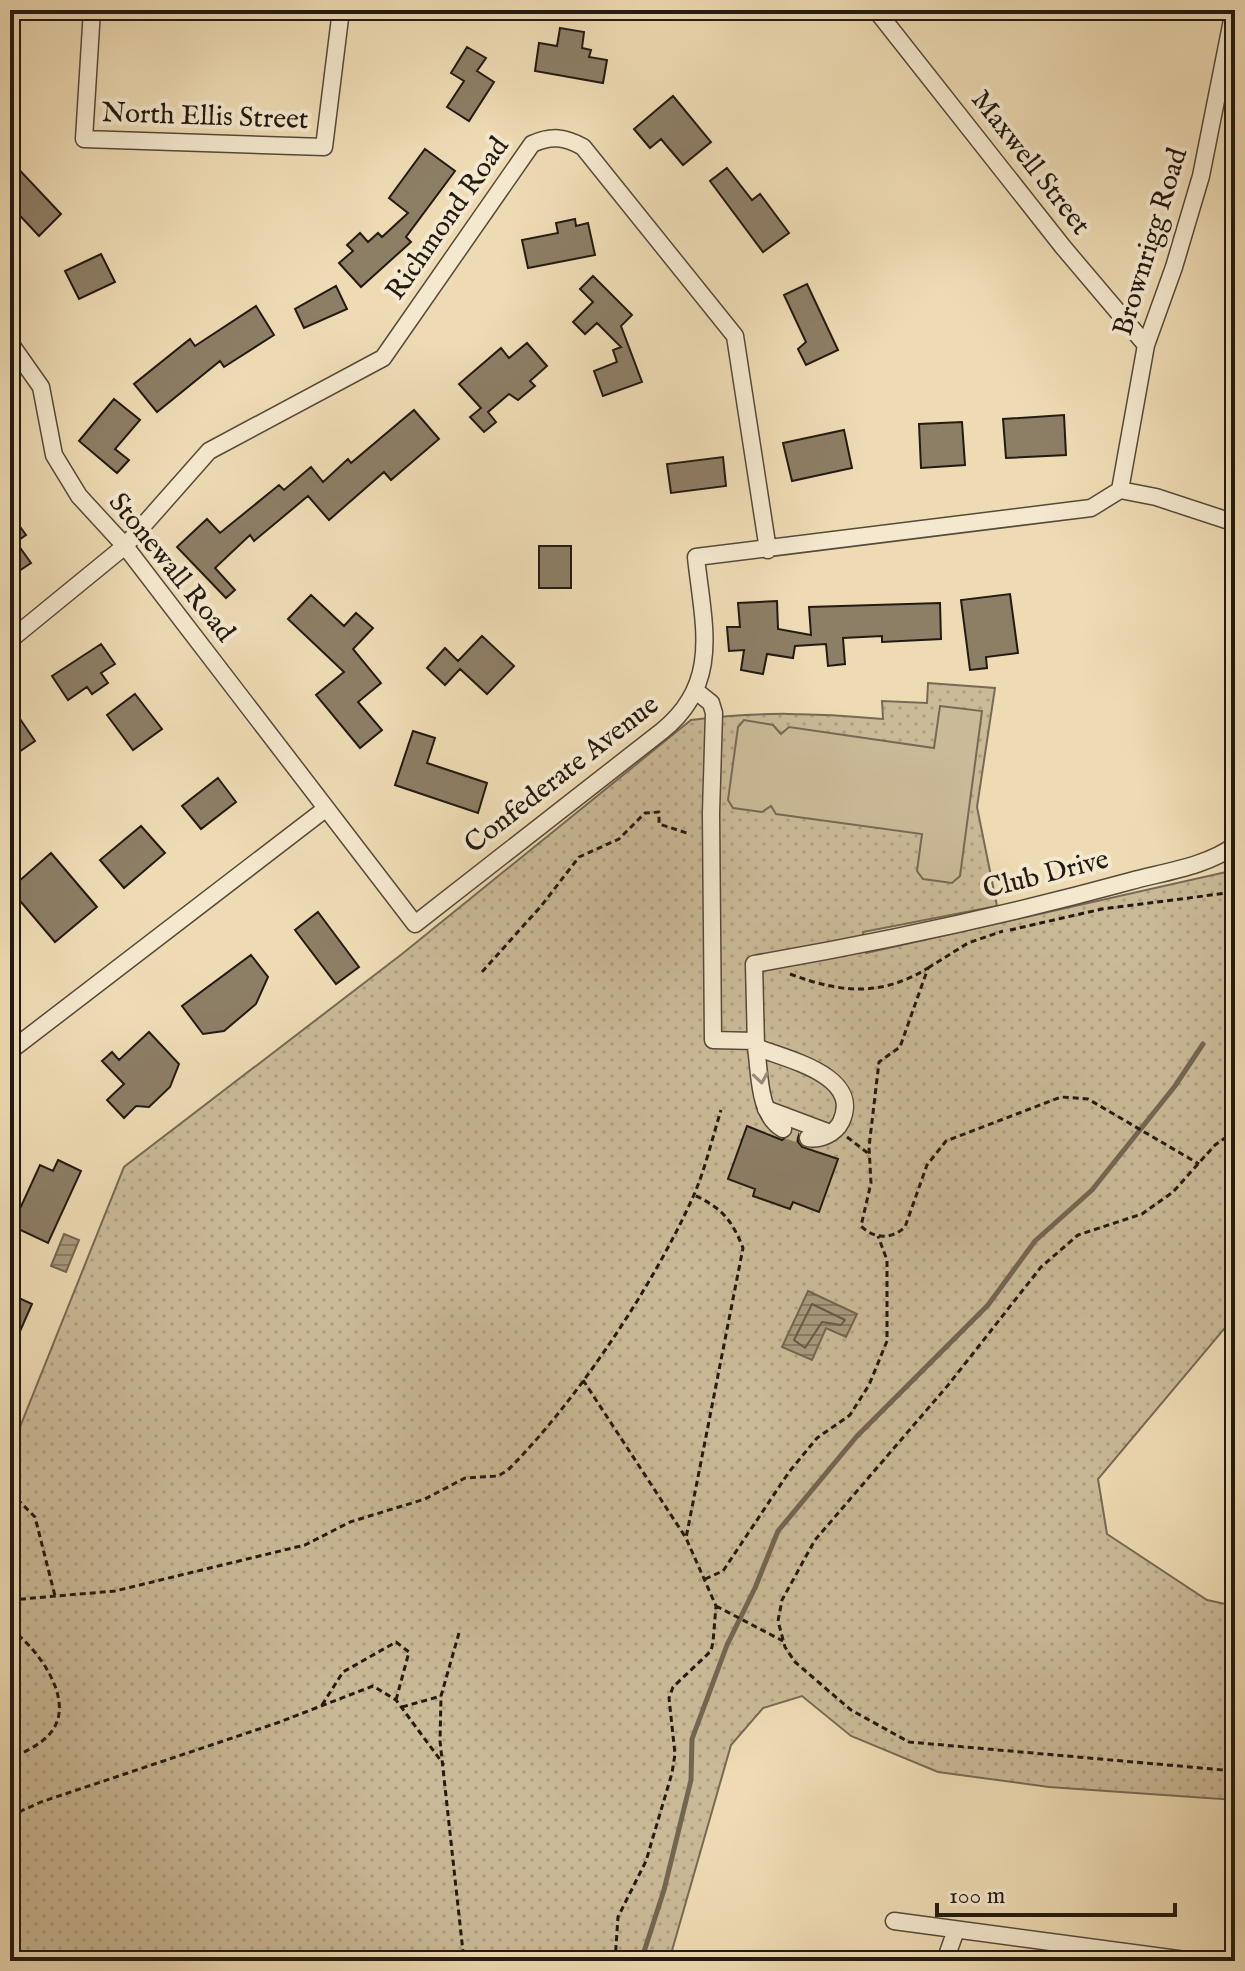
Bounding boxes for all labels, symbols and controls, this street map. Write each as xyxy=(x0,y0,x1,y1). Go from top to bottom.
street label: Maxwell Street xyxy=(963,84,1098,243)
street label: North Ellis Street xyxy=(101,96,309,138)
street label: Richmond Road xyxy=(379,131,517,307)
street label: Brownrigg Road xyxy=(1106,144,1196,340)
street label: Stonewall Road xyxy=(100,486,242,650)
street label: Confederate Avenue xyxy=(458,688,666,862)
street label: Club Drive xyxy=(979,842,1113,908)
one-way arrow xyxy=(752,1071,769,1084)
scale bar xyxy=(937,1867,1175,1917)
text: 100 m xyxy=(949,1881,1005,1912)

